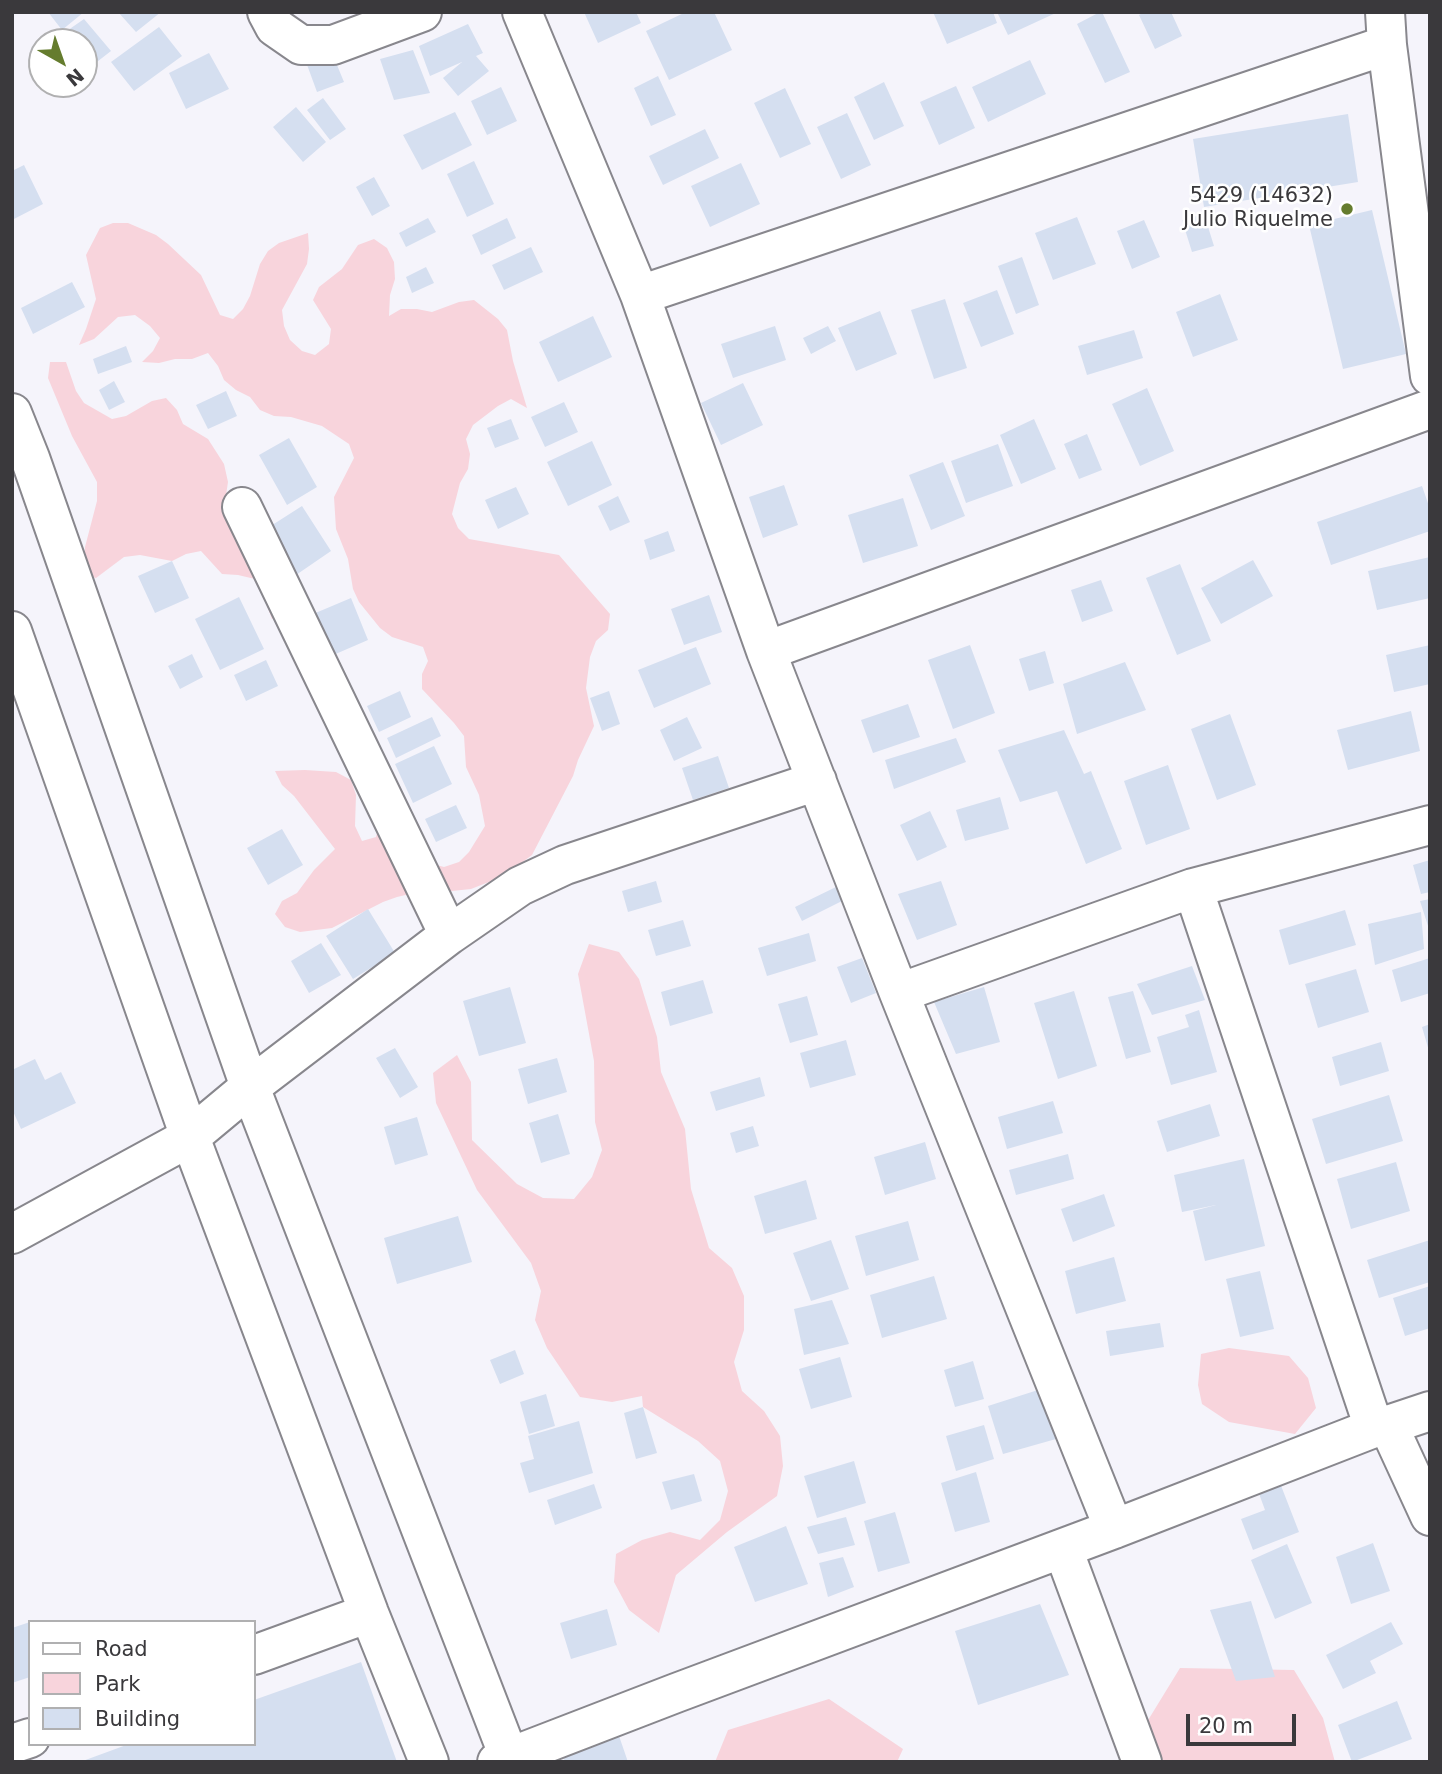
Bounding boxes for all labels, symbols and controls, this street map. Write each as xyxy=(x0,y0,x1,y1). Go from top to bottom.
north arrow xyxy=(28,28,98,98)
text: N xyxy=(62,64,88,91)
place label: 5429 (14632) Julio Riquelme xyxy=(1183,184,1333,234)
marker: 5429 (14632) Julio Riquelme xyxy=(1339,201,1355,217)
legend xyxy=(28,1620,256,1746)
text: Road xyxy=(95,1637,148,1661)
text: Park xyxy=(95,1672,140,1696)
scale bar xyxy=(1190,1700,1300,1744)
text: Building xyxy=(95,1707,180,1731)
text: 20 m xyxy=(1199,1714,1253,1738)

